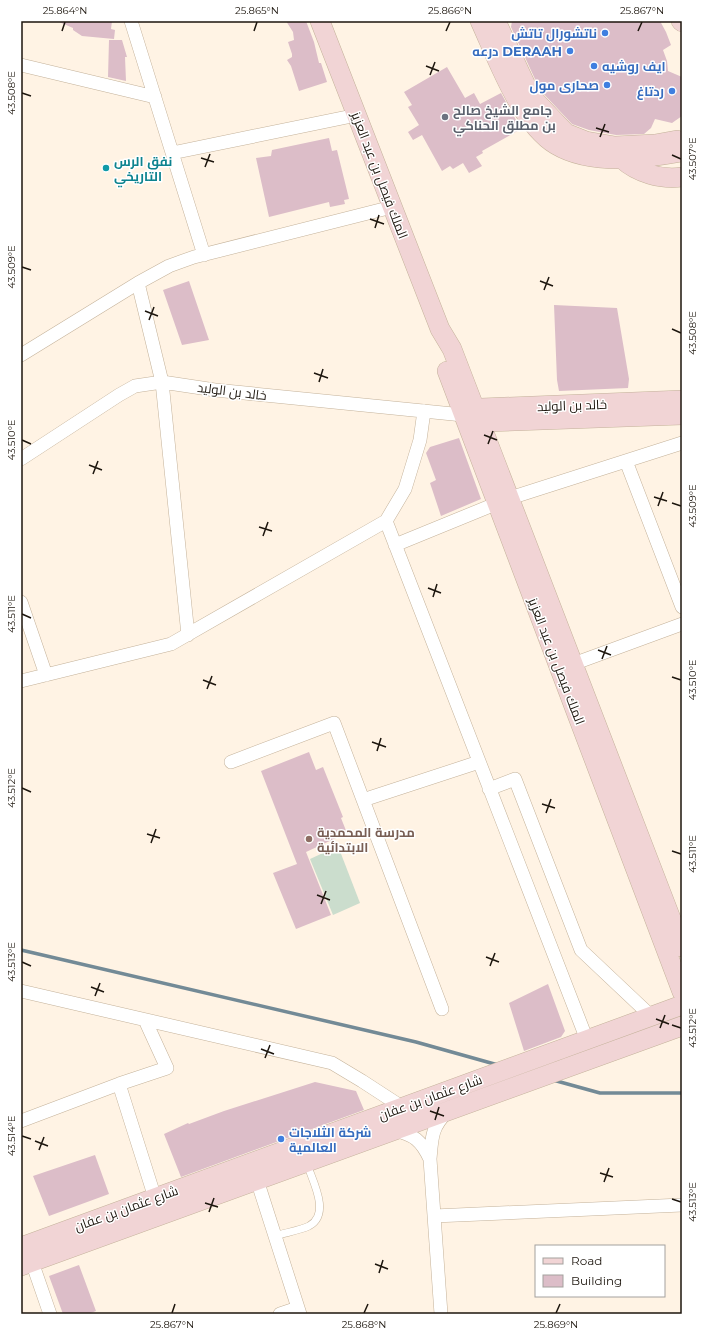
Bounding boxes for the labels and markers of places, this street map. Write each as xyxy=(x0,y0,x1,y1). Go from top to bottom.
place label: ناتشورال تاتش xyxy=(511,25,597,42)
marker: ناتشورال تاتش xyxy=(600,28,610,38)
place label: درعه DERAAH xyxy=(472,43,562,59)
marker: درعه DERAAH xyxy=(565,46,575,56)
place label: ايف روشيه xyxy=(602,58,666,75)
marker: ايف روشيه xyxy=(589,61,599,71)
place label: صحارى مول xyxy=(530,77,599,94)
marker: صحارى مول xyxy=(602,80,612,90)
place label: ردتاغ xyxy=(637,83,664,100)
marker: ردتاغ xyxy=(667,86,677,96)
place label: جامع الشيخ صالح بن مطلق الحناكي xyxy=(453,102,556,137)
marker: جامع الشيخ صالح بن مطلق الحناكي xyxy=(440,112,450,122)
place label: نفق الرس التاريخي xyxy=(114,153,172,188)
marker: نفق الرس التاريخي xyxy=(101,163,111,173)
place label: مدرسة المحمدية الابتدائية xyxy=(317,824,415,855)
marker: مدرسة المحمدية الابتدائية xyxy=(304,834,314,844)
place label: شركة الثلاجات العالمية xyxy=(289,1124,372,1155)
marker: شركة الثلاجات العالمية xyxy=(276,1134,286,1144)

